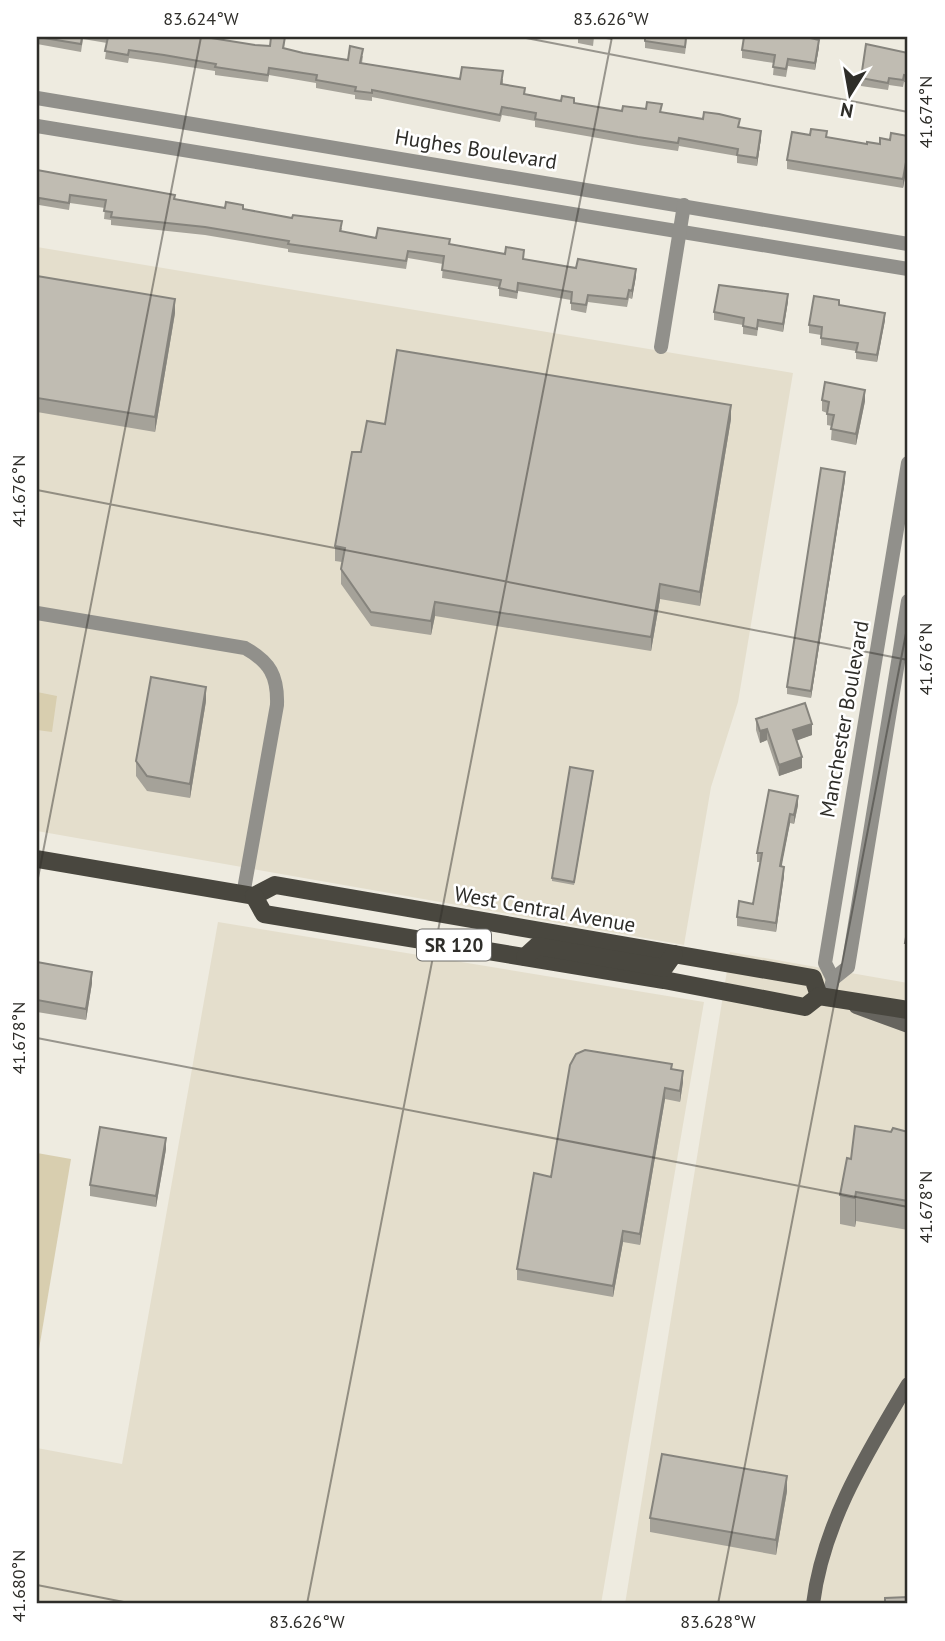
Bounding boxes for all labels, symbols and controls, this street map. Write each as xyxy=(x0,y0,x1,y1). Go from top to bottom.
text: 83.624°W xyxy=(163,7,239,30)
text: 83.626°W xyxy=(573,7,649,30)
north arrow xyxy=(816,60,886,130)
text: 41.674°N xyxy=(914,76,937,148)
text: N xyxy=(838,98,855,124)
street label: Hughes Boulevard xyxy=(393,123,559,175)
text: 41.676°N xyxy=(7,455,30,527)
street label: Manchester Boulevard xyxy=(813,618,875,820)
text: 41.676°N xyxy=(914,623,937,695)
street label: West Central Avenue xyxy=(452,880,638,938)
road number: SR 120 xyxy=(417,930,491,960)
text: 41.678°N xyxy=(7,1002,30,1074)
text: 41.678°N xyxy=(914,1171,937,1243)
text: 41.680°N xyxy=(7,1550,30,1622)
text: 83.626°W xyxy=(269,1610,345,1633)
text: 83.628°W xyxy=(680,1610,756,1633)

